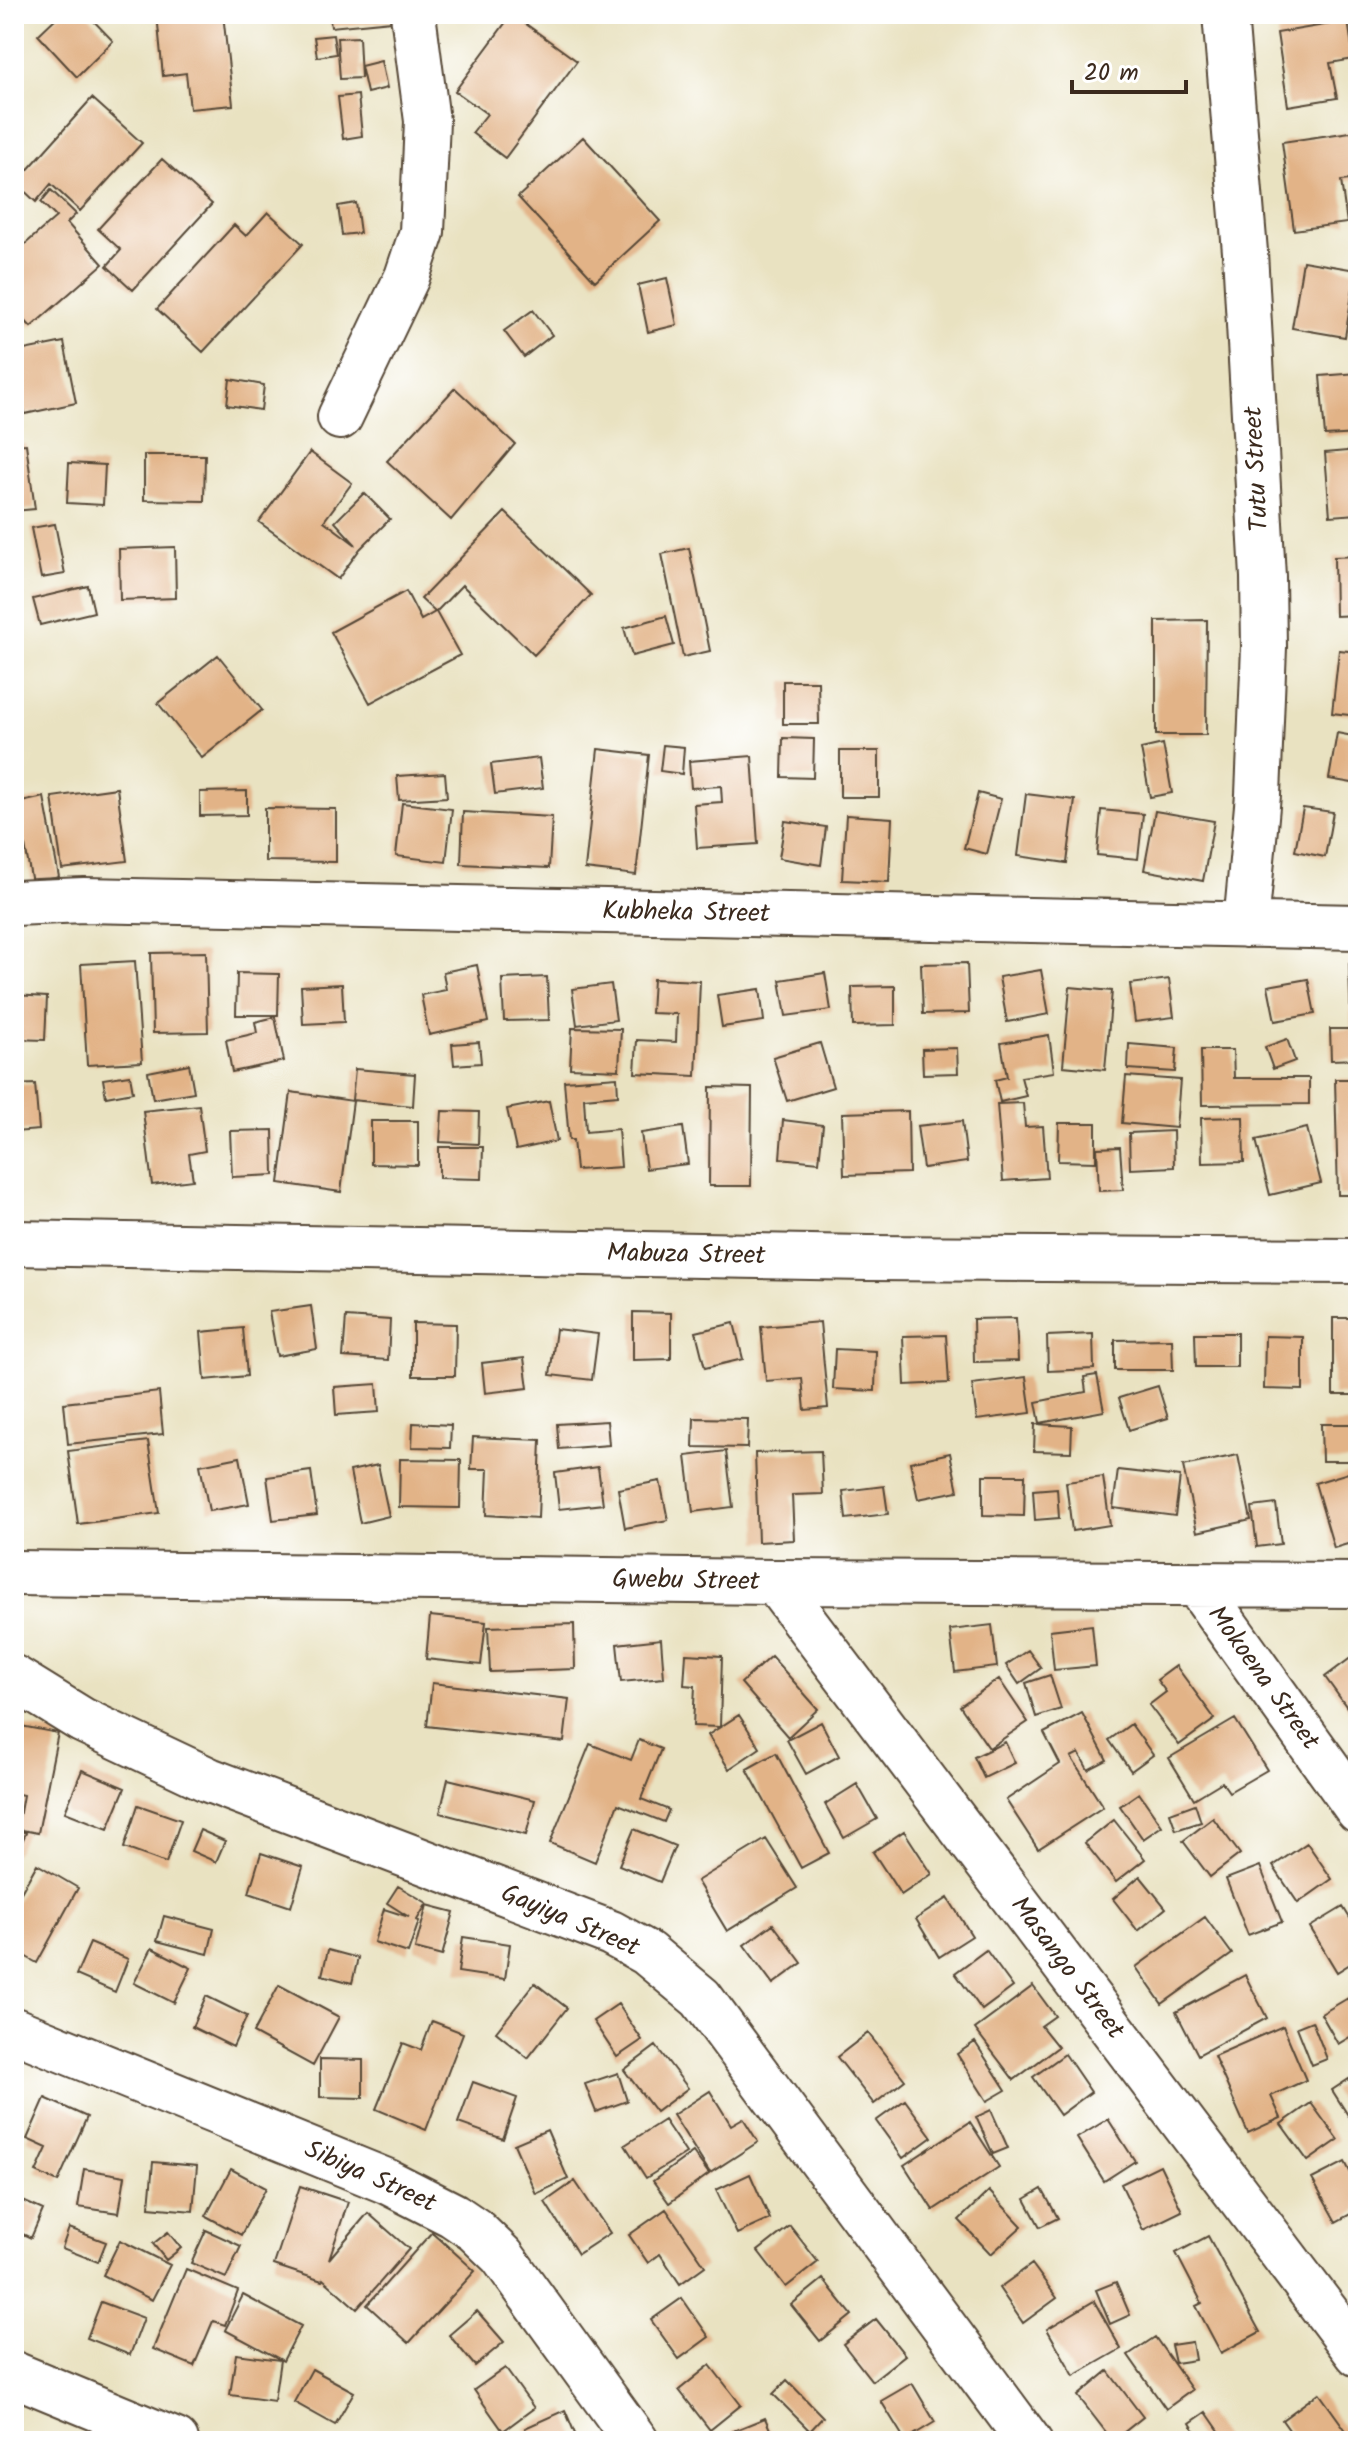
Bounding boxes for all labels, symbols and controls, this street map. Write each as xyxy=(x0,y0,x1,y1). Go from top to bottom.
scale bar xyxy=(1072,44,1186,94)
text: 20 m xyxy=(1084,54,1139,93)
street label: Tutu Street xyxy=(1233,404,1281,533)
street label: Kubheka Street xyxy=(602,891,771,935)
street label: Mabuza Street xyxy=(606,1233,767,1277)
street label: Gwebu Street xyxy=(612,1559,761,1603)
street label: Mokoena Street xyxy=(1196,1597,1331,1760)
street label: Gayiya Street xyxy=(494,1873,647,1969)
street label: Masango Street xyxy=(999,1887,1136,2049)
street label: Sibiya Street xyxy=(297,2129,444,2225)

